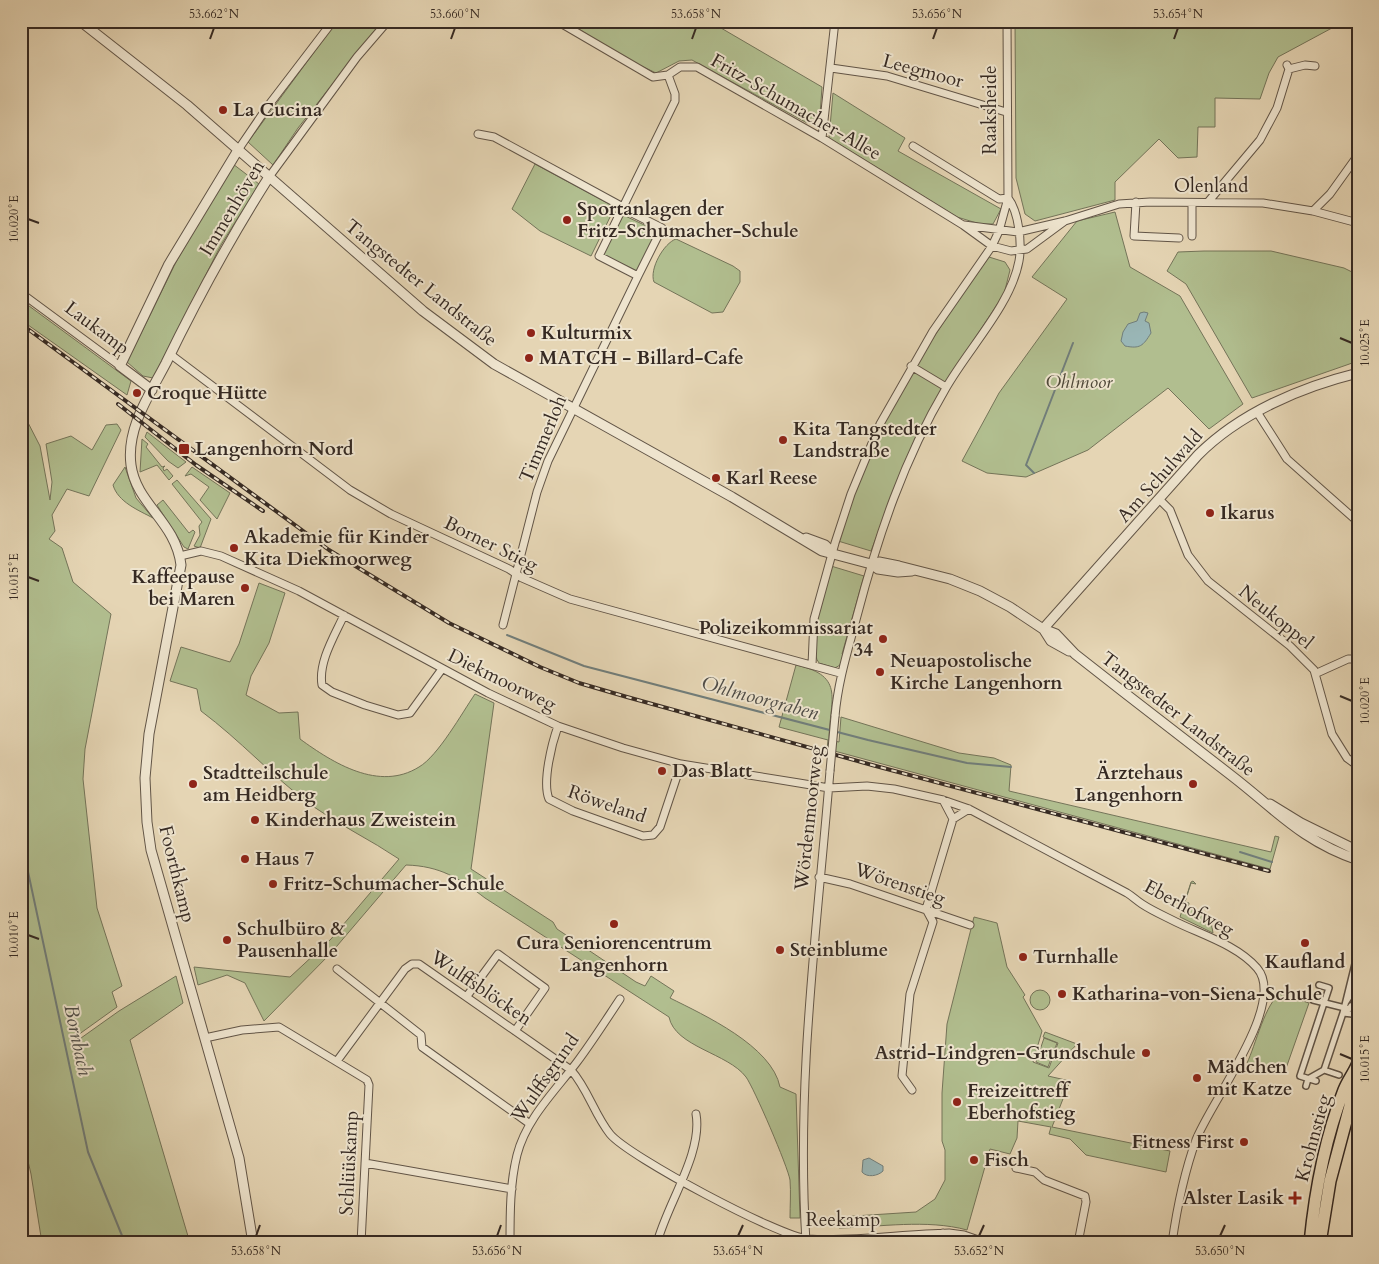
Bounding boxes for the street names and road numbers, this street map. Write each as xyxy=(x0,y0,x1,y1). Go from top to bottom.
street label: Fritz-Schumacher-Allee xyxy=(706,48,886,166)
street label: Leegmoor xyxy=(880,48,966,94)
street label: Raaksheide xyxy=(977,65,1003,155)
street label: Immenhöven xyxy=(193,155,271,261)
street label: Olenland xyxy=(1174,173,1248,199)
street label: Tangstedter Landstraße xyxy=(339,213,503,353)
street label: Laukamp xyxy=(59,295,135,361)
street label: Timmerloh xyxy=(513,391,573,487)
street label: Am Schulwald xyxy=(1111,424,1209,528)
street label: Borner Stieg xyxy=(440,510,543,578)
street label: Neukoppel xyxy=(1233,579,1319,655)
street label: Diekmoorweg xyxy=(443,643,561,718)
street label: Tangstedter Landstraße xyxy=(1095,645,1261,783)
street label: Wördenmoorweg xyxy=(788,744,830,893)
street label: Röweland xyxy=(564,778,650,830)
street label: Foorthkamp xyxy=(152,823,202,925)
street label: Wörenstieg xyxy=(850,856,949,912)
street label: Eberhofweg xyxy=(1139,873,1239,943)
street label: Wulffsblöcken xyxy=(424,944,537,1032)
street label: Wulffsgrund xyxy=(504,1028,585,1128)
street label: Krohnstieg xyxy=(1289,1091,1337,1185)
street label: Schlüüskamp xyxy=(333,1110,365,1216)
street label: Reekamp xyxy=(806,1207,880,1233)

